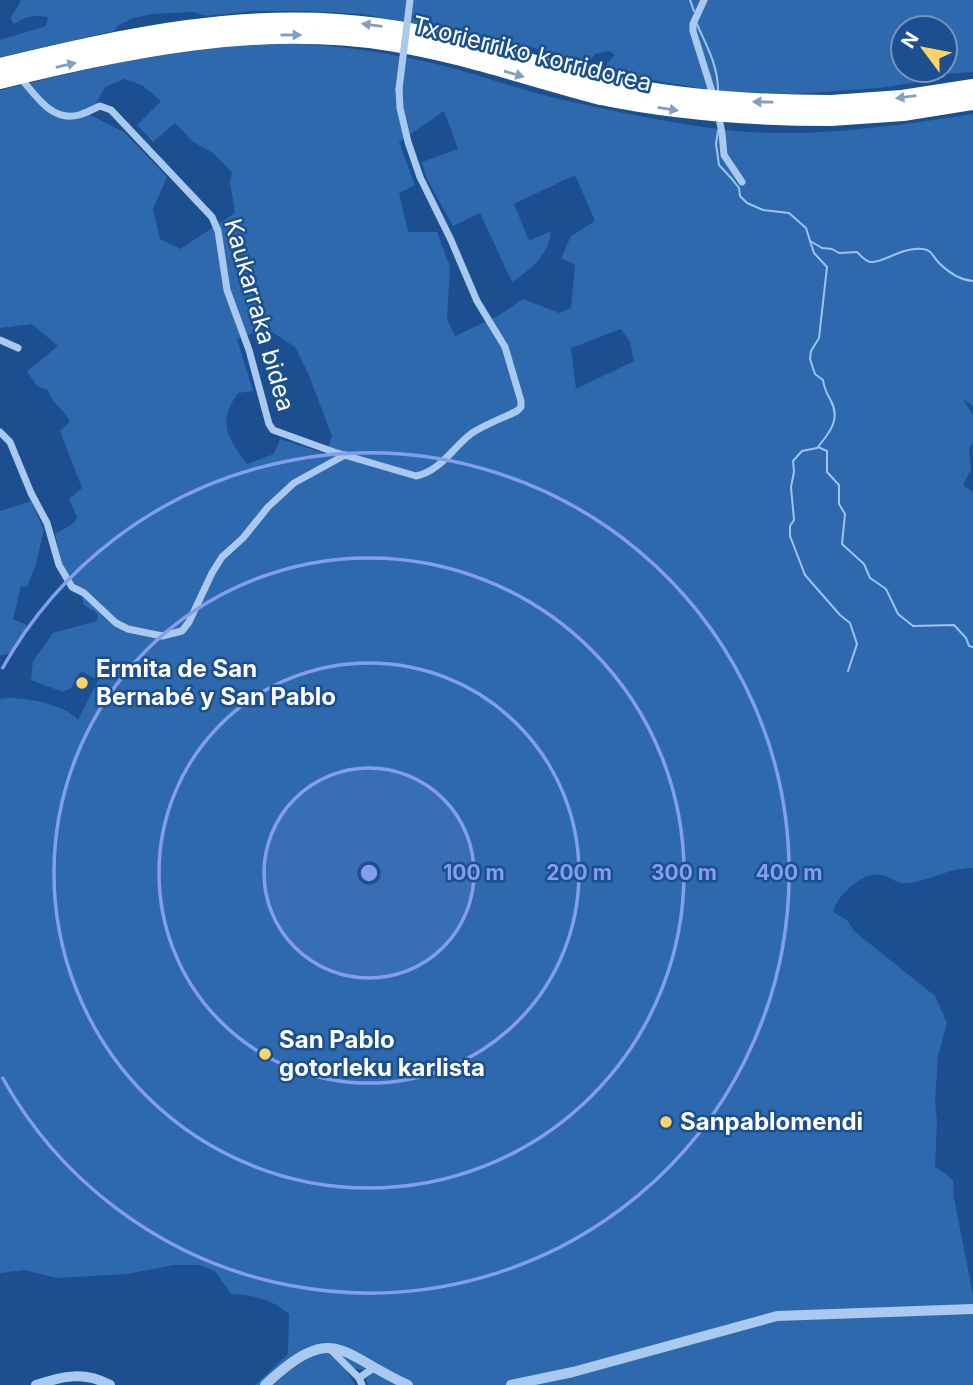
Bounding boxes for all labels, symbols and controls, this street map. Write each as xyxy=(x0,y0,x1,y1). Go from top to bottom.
street label: Txorierriko korridorea xyxy=(409,10,655,97)
north arrow xyxy=(889,14,959,84)
one-way arrow xyxy=(361,19,383,30)
text: N xyxy=(896,28,924,52)
one-way arrow xyxy=(281,29,303,40)
one-way arrow xyxy=(55,59,77,70)
one-way arrow xyxy=(504,69,525,79)
one-way arrow xyxy=(894,92,916,103)
one-way arrow xyxy=(752,96,774,108)
one-way arrow xyxy=(657,104,679,115)
street label: Kaukarraka bidea xyxy=(218,215,301,414)
place label: Ermita de San Bernabé y San Pablo xyxy=(96,654,336,711)
marker: Ermita de San Bernabé y San Pablo xyxy=(74,675,90,691)
text: 100 m xyxy=(443,860,505,885)
text: 200 m xyxy=(546,860,612,885)
text: 300 m xyxy=(651,860,717,885)
text: 400 m xyxy=(756,860,822,885)
centre of rings xyxy=(357,861,381,885)
place label: San Pablo gotorleku karlista xyxy=(279,1025,485,1082)
marker: San Pablo gotorleku karlista xyxy=(257,1046,273,1062)
place label: Sanpablomendi xyxy=(680,1107,863,1136)
marker: Sanpablomendi xyxy=(658,1114,674,1130)

